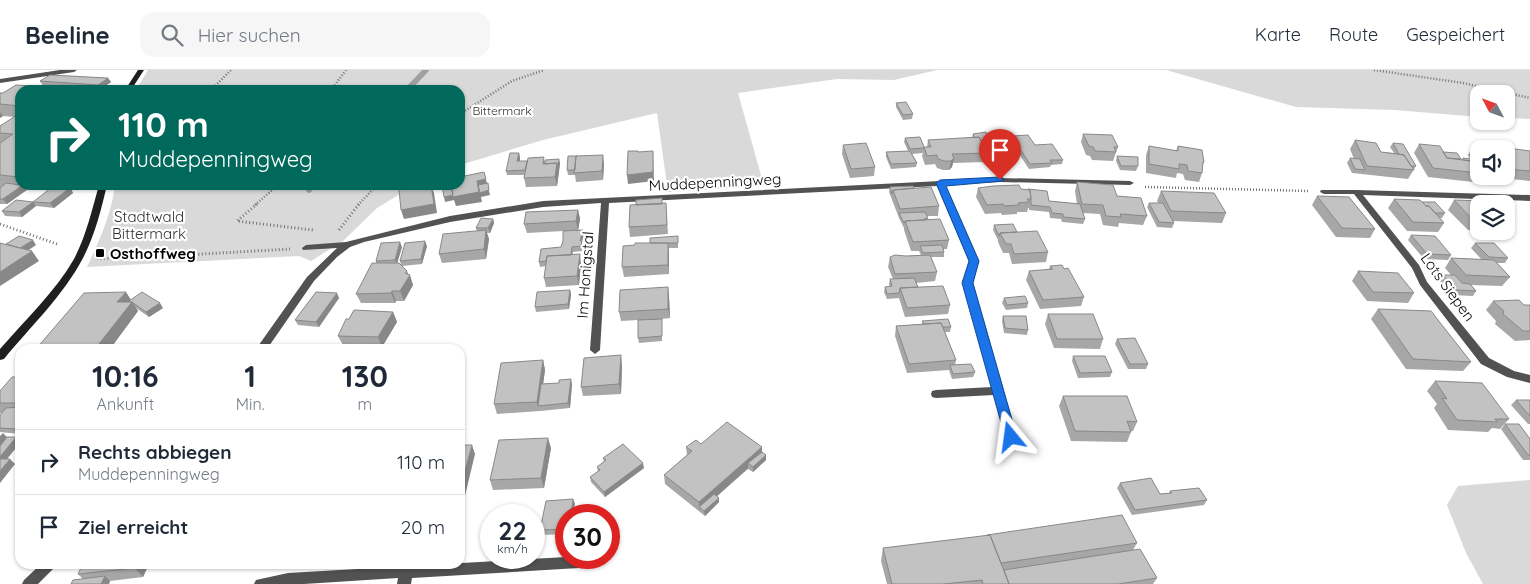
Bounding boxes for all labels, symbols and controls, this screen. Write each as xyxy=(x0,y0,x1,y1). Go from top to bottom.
search box xyxy=(140,12,490,57)
text: Beeline xyxy=(25,20,110,50)
icon: search xyxy=(158,21,186,49)
text: Hier suchen xyxy=(198,23,301,47)
text: Karte xyxy=(1255,23,1301,46)
text: Route xyxy=(1329,23,1378,46)
text: Gespeichert xyxy=(1406,23,1505,46)
north arrow xyxy=(1470,85,1515,130)
map controls xyxy=(1470,85,1515,240)
text: 110 m xyxy=(118,102,209,146)
park label: Bittermark xyxy=(472,103,532,118)
icon: right xyxy=(35,105,100,170)
pin xyxy=(979,129,1021,180)
icon: arrive xyxy=(986,136,1014,164)
button: sound xyxy=(1470,140,1515,185)
text: Muddepenningweg xyxy=(118,145,313,173)
street label: Muddepenningweg xyxy=(648,169,782,195)
button: layers xyxy=(1470,195,1515,240)
park label: Stadtwald Bittermark xyxy=(112,207,186,243)
street label: Im Honigstal xyxy=(572,231,598,319)
place label: Osthoffweg xyxy=(110,244,196,263)
marker: Osthoffweg xyxy=(94,247,106,259)
street label: Lots Siepen xyxy=(1417,249,1479,325)
text: 10:16 xyxy=(92,357,159,395)
text: 1 xyxy=(244,357,256,395)
text: 130 xyxy=(342,357,388,395)
text: Ankunft xyxy=(97,394,154,414)
text: Min. xyxy=(236,394,265,414)
text: m xyxy=(357,394,372,414)
position arrow xyxy=(984,410,1036,462)
text: Rechts abbiegen xyxy=(78,440,231,464)
icon: right xyxy=(35,448,63,476)
text: 110 m xyxy=(397,450,445,474)
text: Muddepenningweg xyxy=(78,464,220,484)
speed limit sign: 30 xyxy=(555,504,620,569)
icon: arrive xyxy=(35,513,63,541)
text: Ziel erreicht xyxy=(78,515,188,539)
text: 20 m xyxy=(401,515,445,539)
text: 22 xyxy=(498,515,527,546)
text: km/h xyxy=(497,541,528,556)

